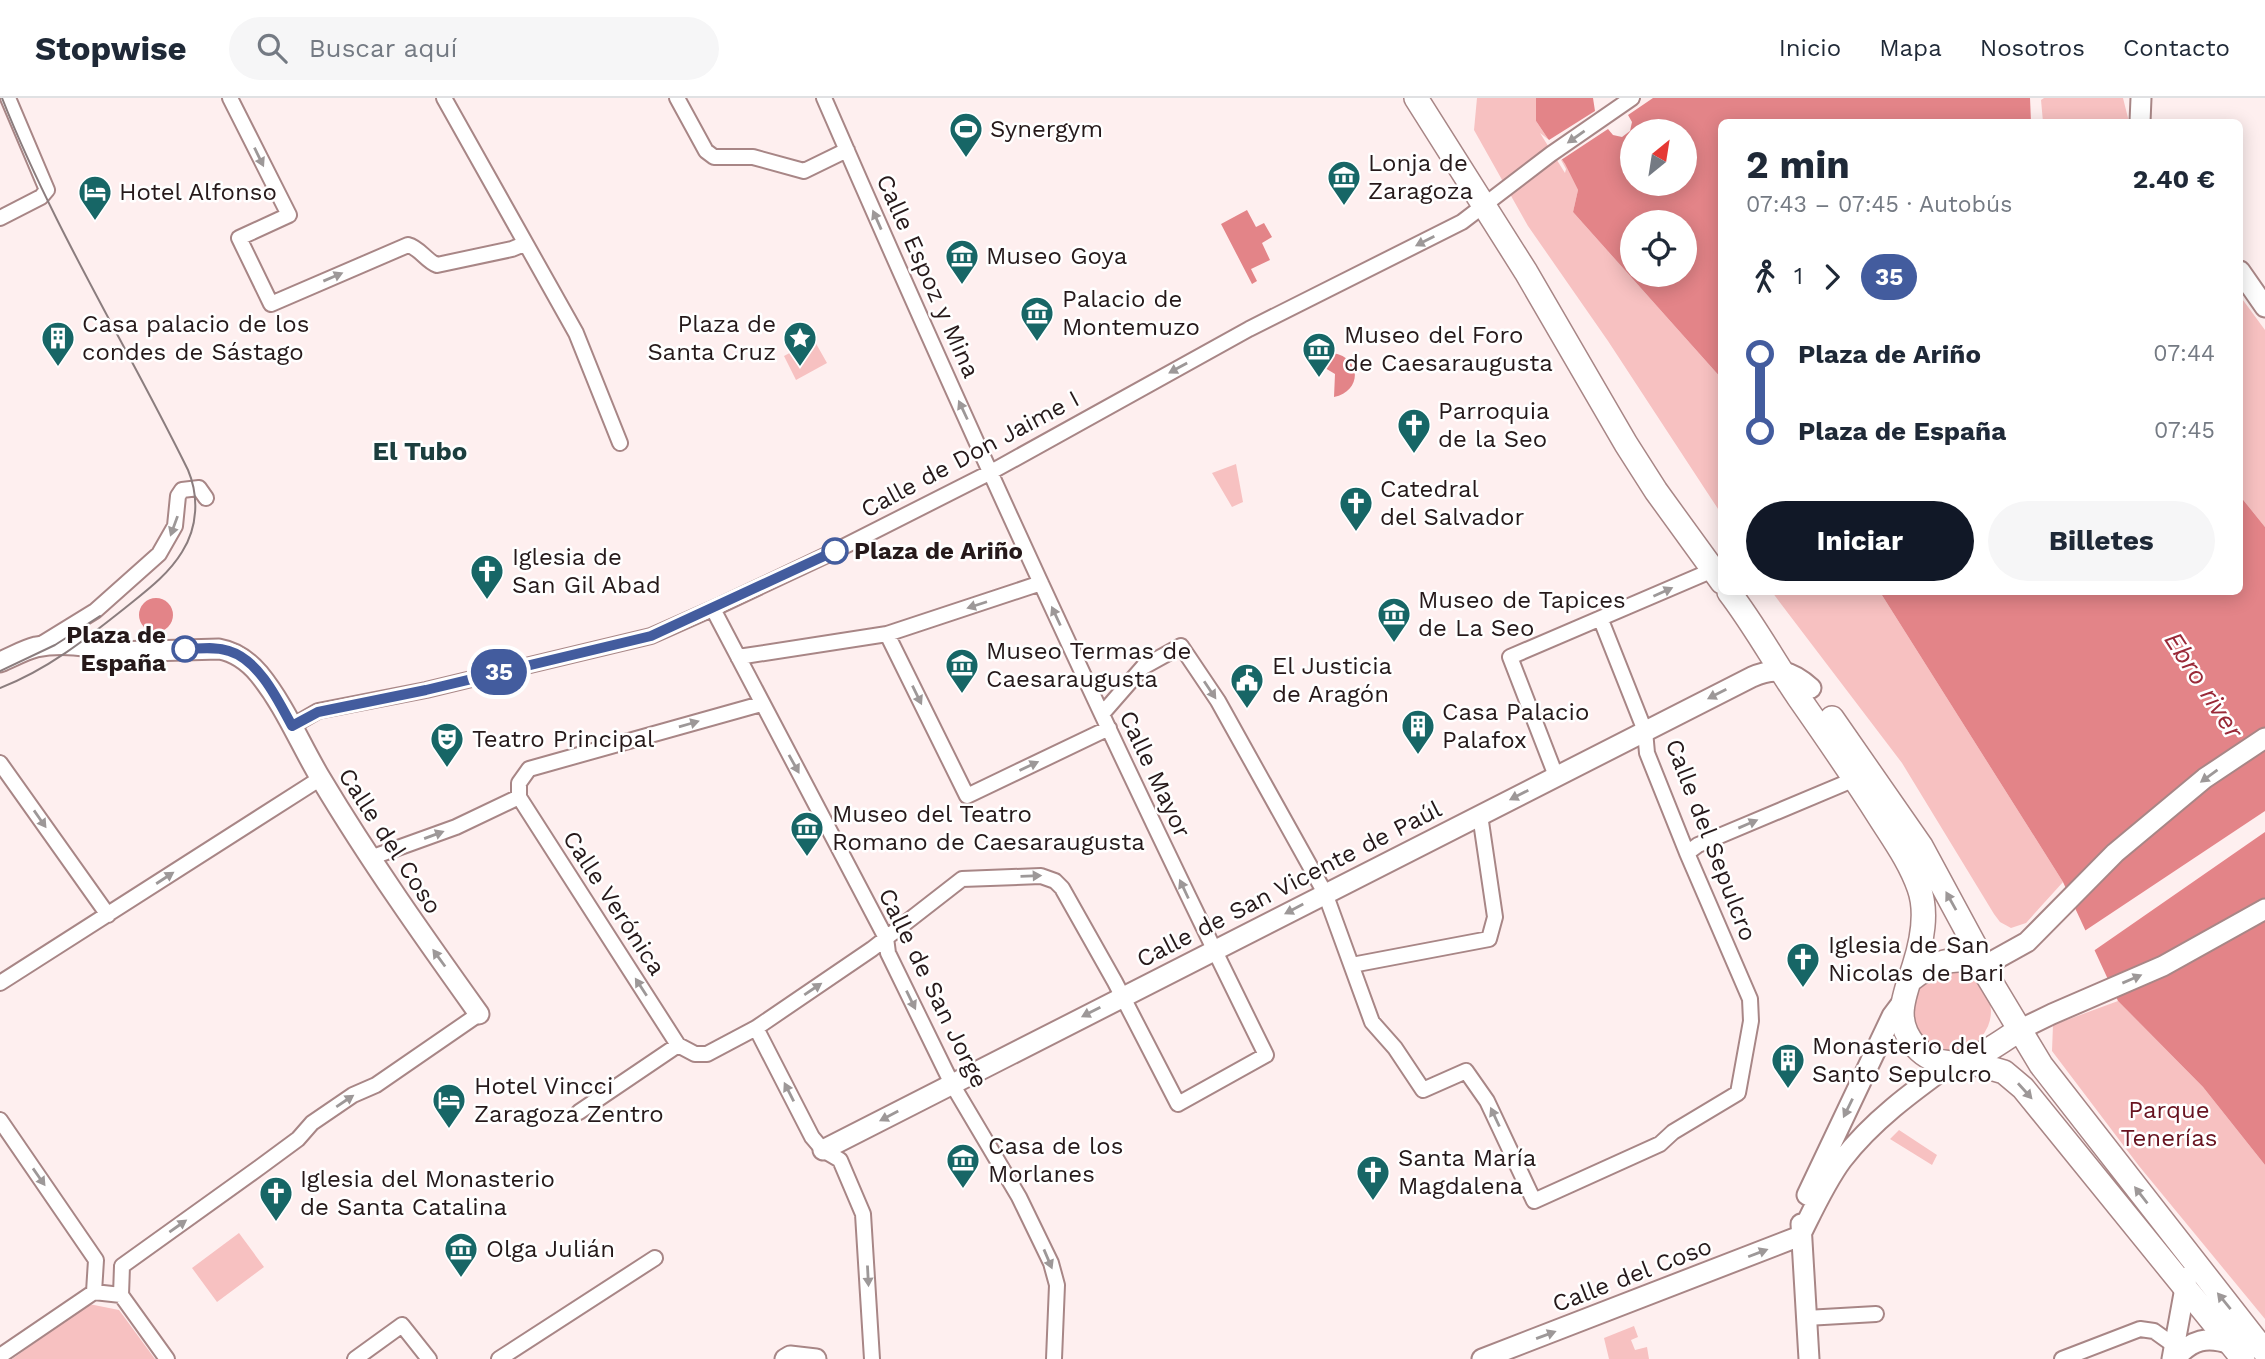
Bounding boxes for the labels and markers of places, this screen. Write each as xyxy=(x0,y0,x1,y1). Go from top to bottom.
sports icon: Synergym xyxy=(947,110,985,159)
place label: Synergym xyxy=(990,115,1103,143)
place label: Lonja de Zaragoza xyxy=(1368,149,1473,205)
museum icon: Lonja de Zaragoza xyxy=(1325,158,1363,207)
hotel icon: Hotel Alfonso xyxy=(76,173,114,222)
place label: Hotel Alfonso xyxy=(119,178,277,206)
museum icon: Museo Goya xyxy=(943,237,981,286)
place label: Museo Goya xyxy=(986,242,1127,270)
place label: Palacio de Montemuzo xyxy=(1062,285,1200,341)
museum icon: Palacio de Montemuzo xyxy=(1018,294,1056,343)
place label: Casa palacio de los condes de Sástago xyxy=(82,310,309,366)
place label: Plaza de Santa Cruz xyxy=(647,310,776,366)
building icon: Casa palacio de los condes de Sástago xyxy=(39,319,77,368)
place icon: Plaza de Santa Cruz xyxy=(781,319,819,368)
place label: Museo del Foro de Caesaraugusta xyxy=(1344,321,1553,377)
museum icon: Museo del Foro de Caesaraugusta xyxy=(1300,330,1338,379)
place label: Parroquia de la Seo xyxy=(1438,397,1550,453)
church icon: Parroquia de la Seo xyxy=(1395,406,1433,455)
place label: Catedral del Salvador xyxy=(1380,475,1524,531)
church icon: Catedral del Salvador xyxy=(1337,484,1375,533)
place label: Plaza de Ariño xyxy=(854,537,1023,565)
marker: Plaza de Ariño xyxy=(822,538,848,564)
place label: Iglesia de San Gil Abad xyxy=(512,543,661,599)
church icon: Iglesia de San Gil Abad xyxy=(468,552,506,601)
place label: Museo de Tapices de La Seo xyxy=(1418,586,1626,642)
museum icon: Museo de Tapices de La Seo xyxy=(1375,595,1413,644)
place label: Plaza de España xyxy=(66,621,166,677)
marker: Plaza de España xyxy=(172,636,198,662)
place label: Museo Termas de Caesaraugusta xyxy=(986,637,1191,693)
museum icon: Museo Termas de Caesaraugusta xyxy=(943,646,981,695)
place label: El Justicia de Aragón xyxy=(1272,652,1392,708)
public building icon: El Justicia de Aragón xyxy=(1228,661,1266,710)
place label: Casa Palacio Palafox xyxy=(1442,698,1589,754)
building icon: Casa Palacio Palafox xyxy=(1399,707,1437,756)
theatre icon: Teatro Principal xyxy=(428,720,466,769)
place label: Teatro Principal xyxy=(472,725,655,753)
place label: Museo del Teatro Romano de Caesaraugusta xyxy=(832,800,1145,856)
museum icon: Museo del Teatro Romano de Caesaraugusta xyxy=(788,809,826,858)
place label: Iglesia de San Nicolas de Bari xyxy=(1828,931,2004,987)
church icon: Iglesia de San Nicolas de Bari xyxy=(1784,940,1822,989)
place label: Monasterio del Santo Sepulcro xyxy=(1812,1032,1992,1088)
building icon: Monasterio del Santo Sepulcro xyxy=(1769,1041,1807,1090)
place label: Hotel Vincci Zaragoza Zentro xyxy=(474,1072,664,1128)
hotel icon: Hotel Vincci Zaragoza Zentro xyxy=(430,1081,468,1130)
place label: Casa de los Morlanes xyxy=(988,1132,1123,1188)
museum icon: Casa de los Morlanes xyxy=(944,1141,982,1190)
place label: Santa María Magdalena xyxy=(1398,1144,1536,1200)
church icon: Santa María Magdalena xyxy=(1354,1153,1392,1202)
place label: Iglesia del Monasterio de Santa Catalina xyxy=(300,1165,555,1221)
church icon: Iglesia del Monasterio de Santa Catalina xyxy=(257,1174,295,1223)
museum icon: Olga Julián xyxy=(442,1230,480,1279)
place label: Olga Julián xyxy=(486,1235,615,1263)

